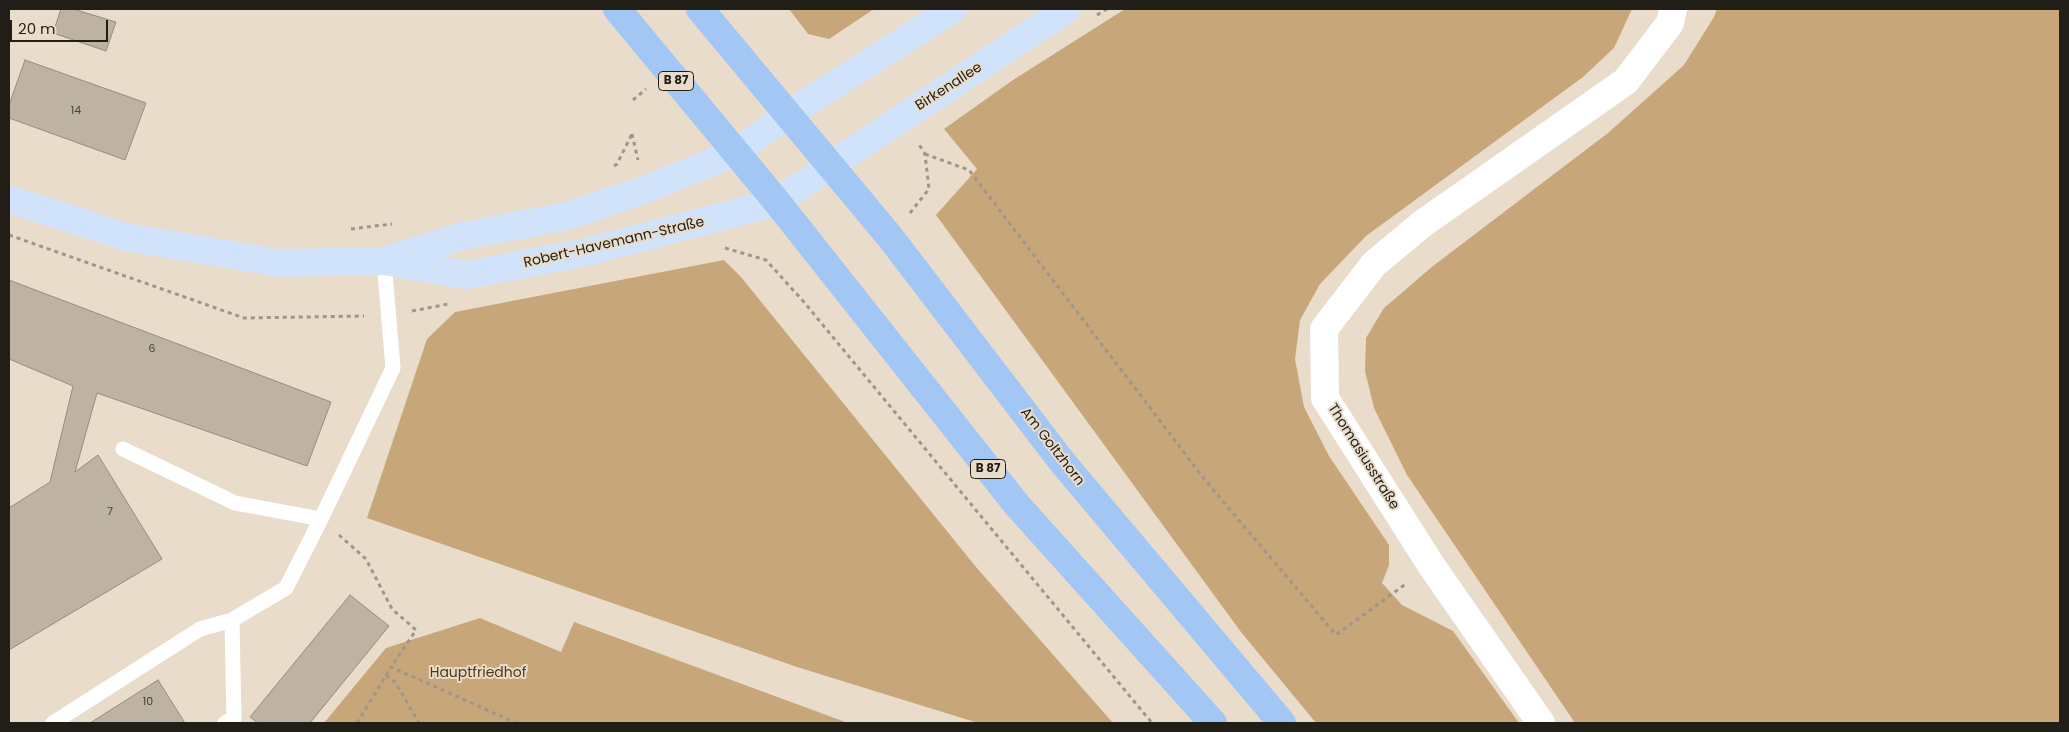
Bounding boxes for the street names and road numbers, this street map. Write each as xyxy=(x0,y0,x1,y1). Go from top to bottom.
street label: Birkenallee xyxy=(913,59,985,115)
road number: B 87 xyxy=(658,72,694,90)
street label: Robert-Havemann-Straße xyxy=(522,214,706,272)
street label: Thomasiusstraße xyxy=(1324,401,1402,513)
street label: Am Goltzhorn xyxy=(1016,405,1088,489)
road number: B 87 xyxy=(970,459,1006,478)

